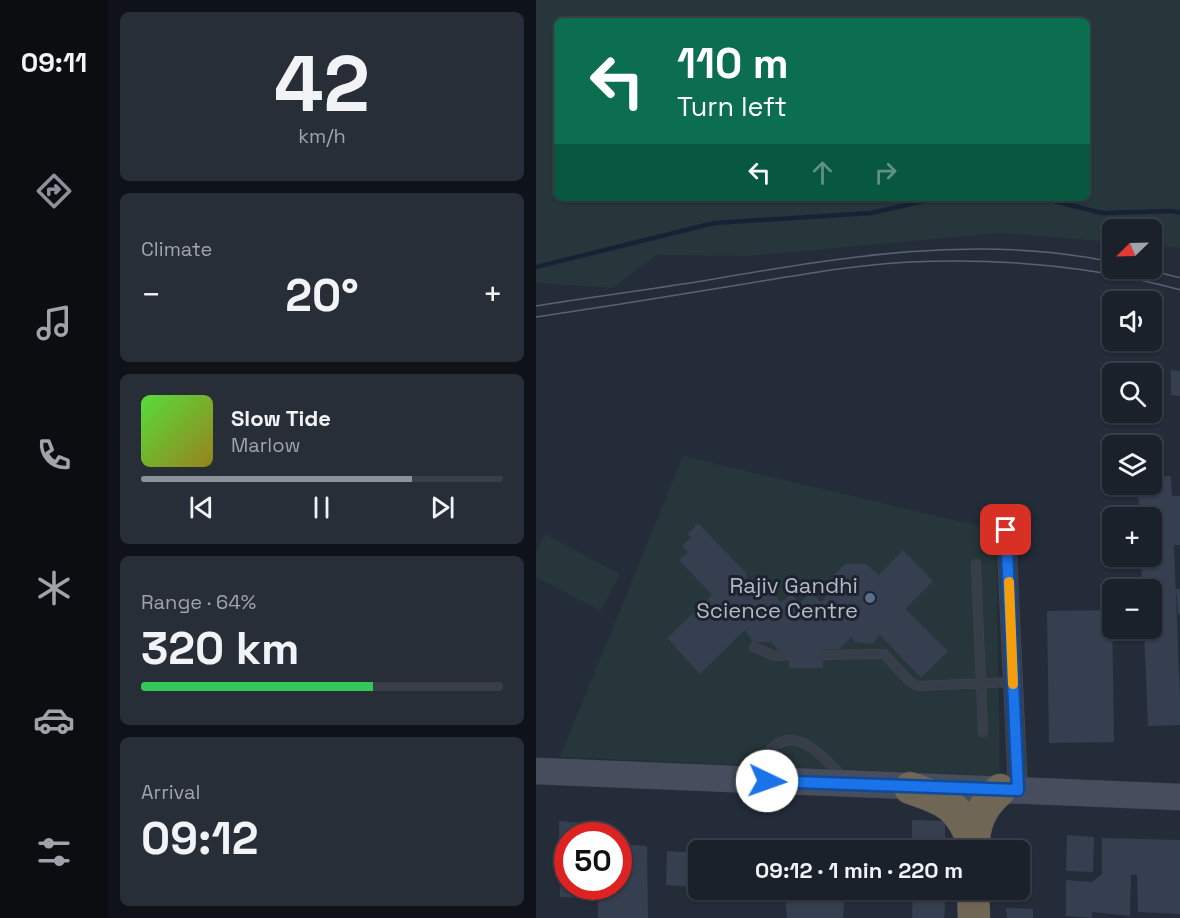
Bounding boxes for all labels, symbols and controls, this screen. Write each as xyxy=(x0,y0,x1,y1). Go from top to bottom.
text: 42 xyxy=(274,34,370,134)
text: 110 m xyxy=(677,37,789,90)
icon: left xyxy=(578,42,656,120)
text: 09:11 xyxy=(21,45,87,80)
text: Turn left xyxy=(677,89,787,124)
text: km/h xyxy=(298,123,346,149)
icon: left xyxy=(743,156,776,189)
icon: ahead xyxy=(806,156,839,189)
icon: right xyxy=(869,156,902,189)
icon: directions xyxy=(33,170,75,212)
north arrow xyxy=(1102,219,1162,279)
map controls xyxy=(1102,219,1162,639)
text: Climate xyxy=(141,236,212,262)
text: 20° xyxy=(285,267,359,324)
text: − xyxy=(141,274,161,316)
text: + xyxy=(483,274,503,316)
button: sound xyxy=(1102,291,1162,351)
icon: music xyxy=(33,302,75,344)
button: search xyxy=(1102,363,1162,423)
text: Slow Tide xyxy=(231,404,331,432)
text: Marlow xyxy=(231,432,300,458)
icon: phone xyxy=(33,434,75,476)
button: layers xyxy=(1102,435,1162,495)
icon: previous xyxy=(185,491,218,524)
icon: pause xyxy=(305,491,338,524)
icon: next xyxy=(426,491,459,524)
pin xyxy=(980,504,1031,555)
button: + xyxy=(1102,507,1162,567)
icon: arrive xyxy=(989,513,1022,546)
icon: climate xyxy=(33,567,75,609)
place label: Rajiv Gandhi Science Centre xyxy=(696,571,858,624)
button: − xyxy=(1102,579,1162,639)
text: Range · 64% xyxy=(141,589,256,615)
marker: Rajiv Gandhi Science Centre xyxy=(863,591,877,605)
text: 320 km xyxy=(141,620,300,677)
icon: car xyxy=(33,699,75,741)
position arrow xyxy=(735,749,799,813)
text: Arrival xyxy=(141,779,200,805)
text: 09:12 xyxy=(141,810,258,867)
speed limit sign: 50 xyxy=(554,822,632,900)
icon: filters xyxy=(33,831,75,873)
text: 09:12 · 1 min · 220 m xyxy=(755,856,963,884)

